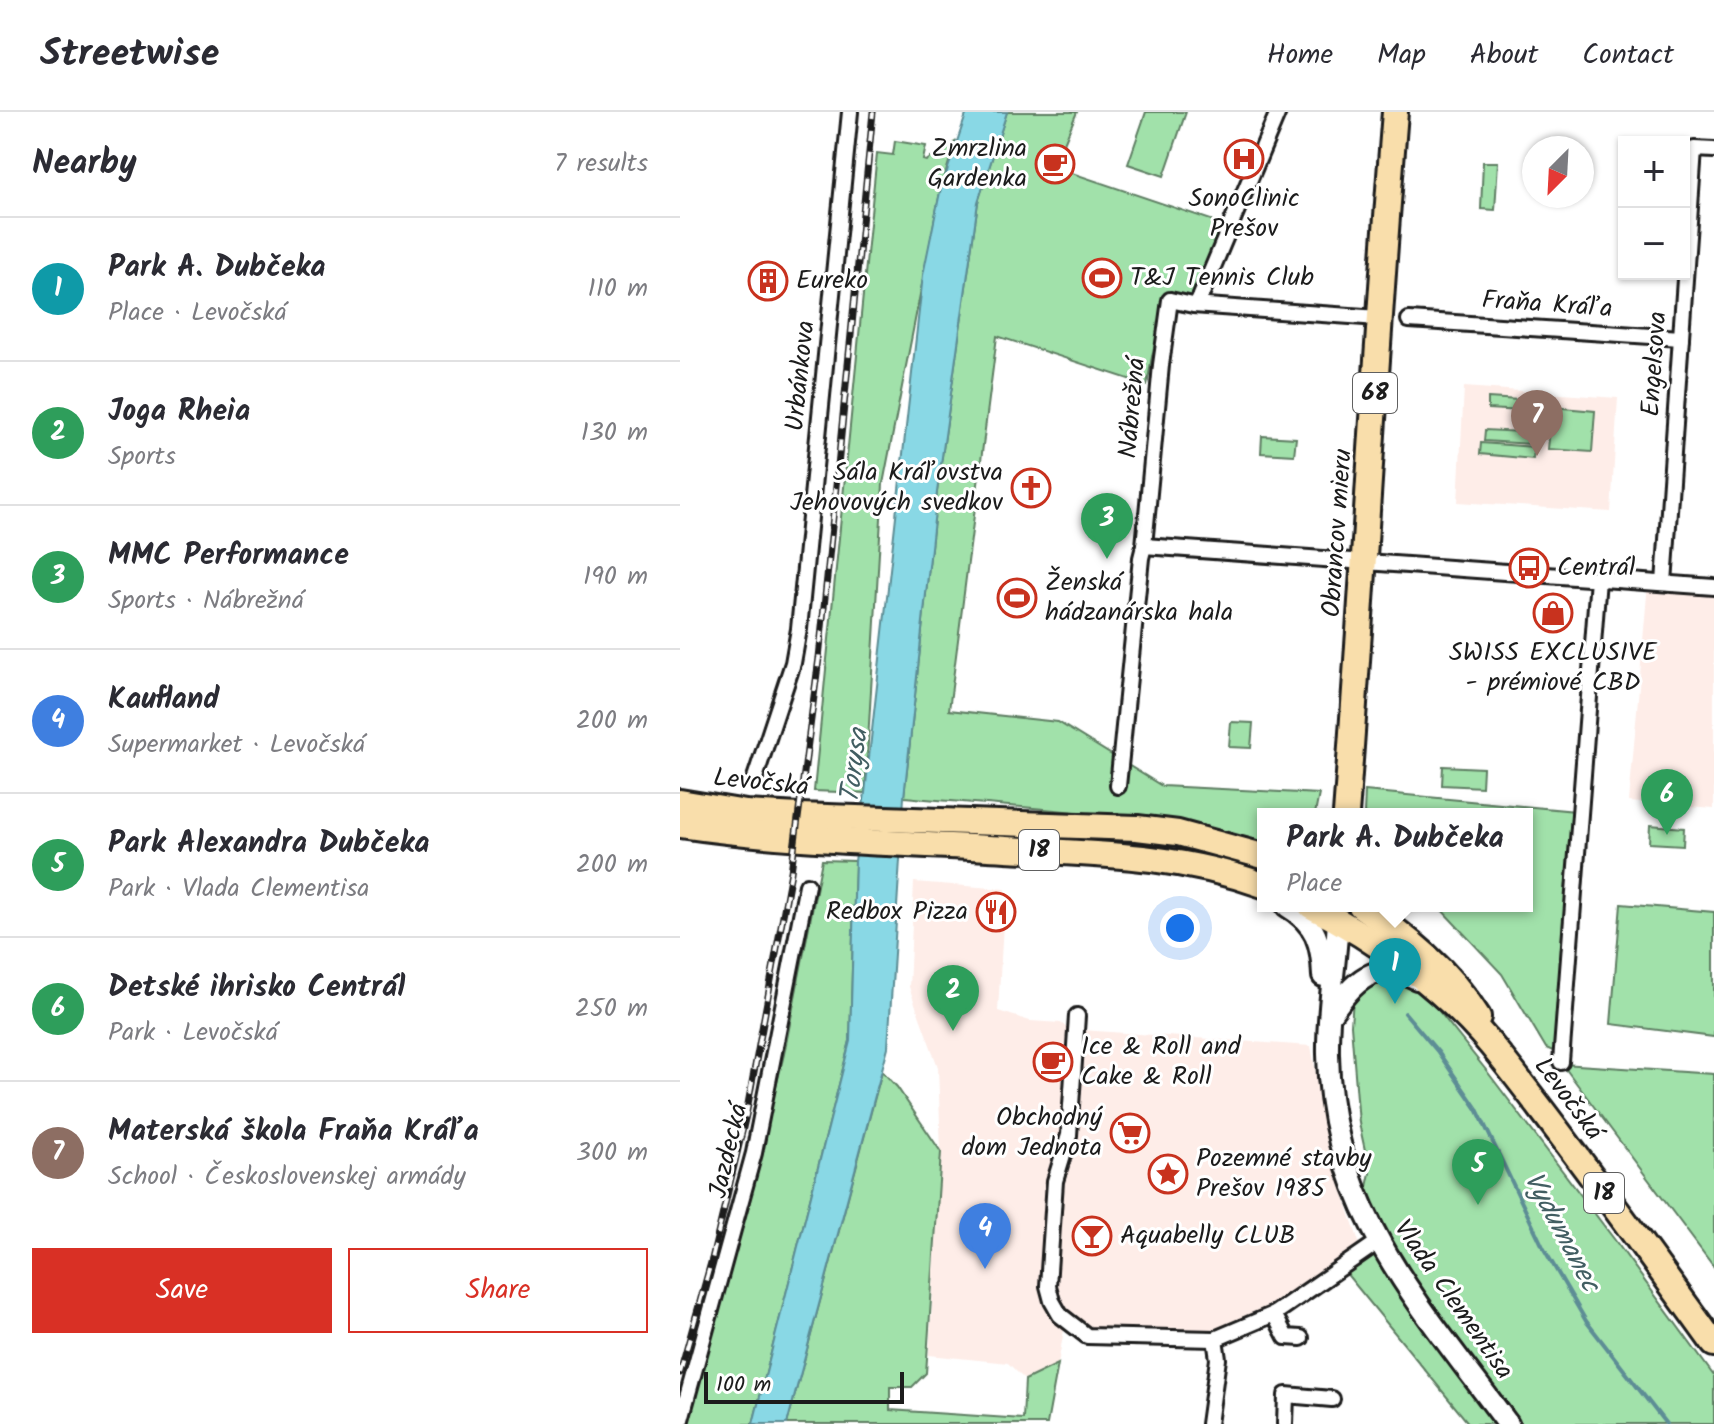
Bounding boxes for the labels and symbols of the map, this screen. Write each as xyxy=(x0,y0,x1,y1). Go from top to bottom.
place label: Zmrzlina Gardenka xyxy=(927,128,1027,200)
north arrow xyxy=(1522,136,1594,208)
hospital icon: SonoClinic Prešov xyxy=(1223,138,1265,180)
cafe icon: Zmrzlina Gardenka xyxy=(1034,143,1076,185)
place label: SonoClinic Prešov xyxy=(1189,178,1299,250)
sports icon: T&J Tennis Club xyxy=(1081,257,1123,299)
place label: T&J Tennis Club xyxy=(1130,257,1314,299)
building icon: Eureko xyxy=(747,260,789,302)
place label: Eureko xyxy=(796,260,868,302)
street label: Fraňa Kráľa xyxy=(1480,279,1614,331)
street label: Engelsova xyxy=(1630,310,1680,418)
street label: Urbánkova xyxy=(774,319,828,433)
street label: Nábrežná xyxy=(1108,353,1159,460)
road number: 68 xyxy=(1353,373,1397,413)
pin: 7 xyxy=(1511,390,1563,456)
street label: Obrancov mieru xyxy=(1311,447,1365,619)
place label: Sála Kráľovstva Jehovových svedkov xyxy=(790,452,1004,524)
church icon: Sála Kráľovstva Jehovových svedkov xyxy=(1010,467,1052,509)
pin: 3 xyxy=(1081,493,1133,559)
bus stop icon: Centrál xyxy=(1508,547,1550,589)
place label: Centrál xyxy=(1557,547,1635,589)
place label: Ženská hádzanárska hala xyxy=(1045,562,1233,634)
sports icon: Ženská hádzanárska hala xyxy=(996,577,1038,619)
shop icon: SWISS EXCLUSIVE - prémiové CBD xyxy=(1532,592,1574,634)
place label: SWISS EXCLUSIVE - prémiové CBD xyxy=(1449,632,1658,704)
water label: Torysa xyxy=(828,724,882,806)
street label: Levočská xyxy=(711,757,814,809)
pin: 6 xyxy=(1641,769,1693,835)
road number: 18 xyxy=(1019,830,1059,870)
place label: Redbox Pizza xyxy=(826,891,968,933)
restaurant icon: Redbox Pizza xyxy=(975,891,1017,933)
your location xyxy=(1160,908,1200,948)
pin: 1 xyxy=(1369,938,1421,1004)
pin: 2 xyxy=(927,965,979,1031)
place label: Ice & Roll and Cake & Roll xyxy=(1081,1026,1242,1098)
cafe icon: Ice & Roll and Cake & Roll xyxy=(1032,1041,1074,1083)
street label: Levočská xyxy=(1522,1048,1615,1152)
street label: Jazdecká xyxy=(698,1097,761,1203)
place label: Obchodný dom Jednota xyxy=(961,1097,1104,1169)
supermarket icon: Obchodný dom Jednota xyxy=(1109,1112,1151,1154)
place label: Pozemné stavby Prešov 1985 xyxy=(1196,1138,1372,1210)
pin: 5 xyxy=(1452,1139,1504,1205)
place icon: Pozemné stavby Prešov 1985 xyxy=(1147,1153,1189,1195)
water label: Vydumanec xyxy=(1510,1164,1613,1303)
road number: 18 xyxy=(1584,1173,1624,1213)
pin: 4 xyxy=(959,1203,1011,1269)
street label: Vlada Clementisa xyxy=(1382,1211,1524,1389)
bar icon: Aquabelly CLUB xyxy=(1071,1215,1113,1257)
place label: Aquabelly CLUB xyxy=(1120,1215,1295,1257)
scale bar xyxy=(704,1368,904,1404)

